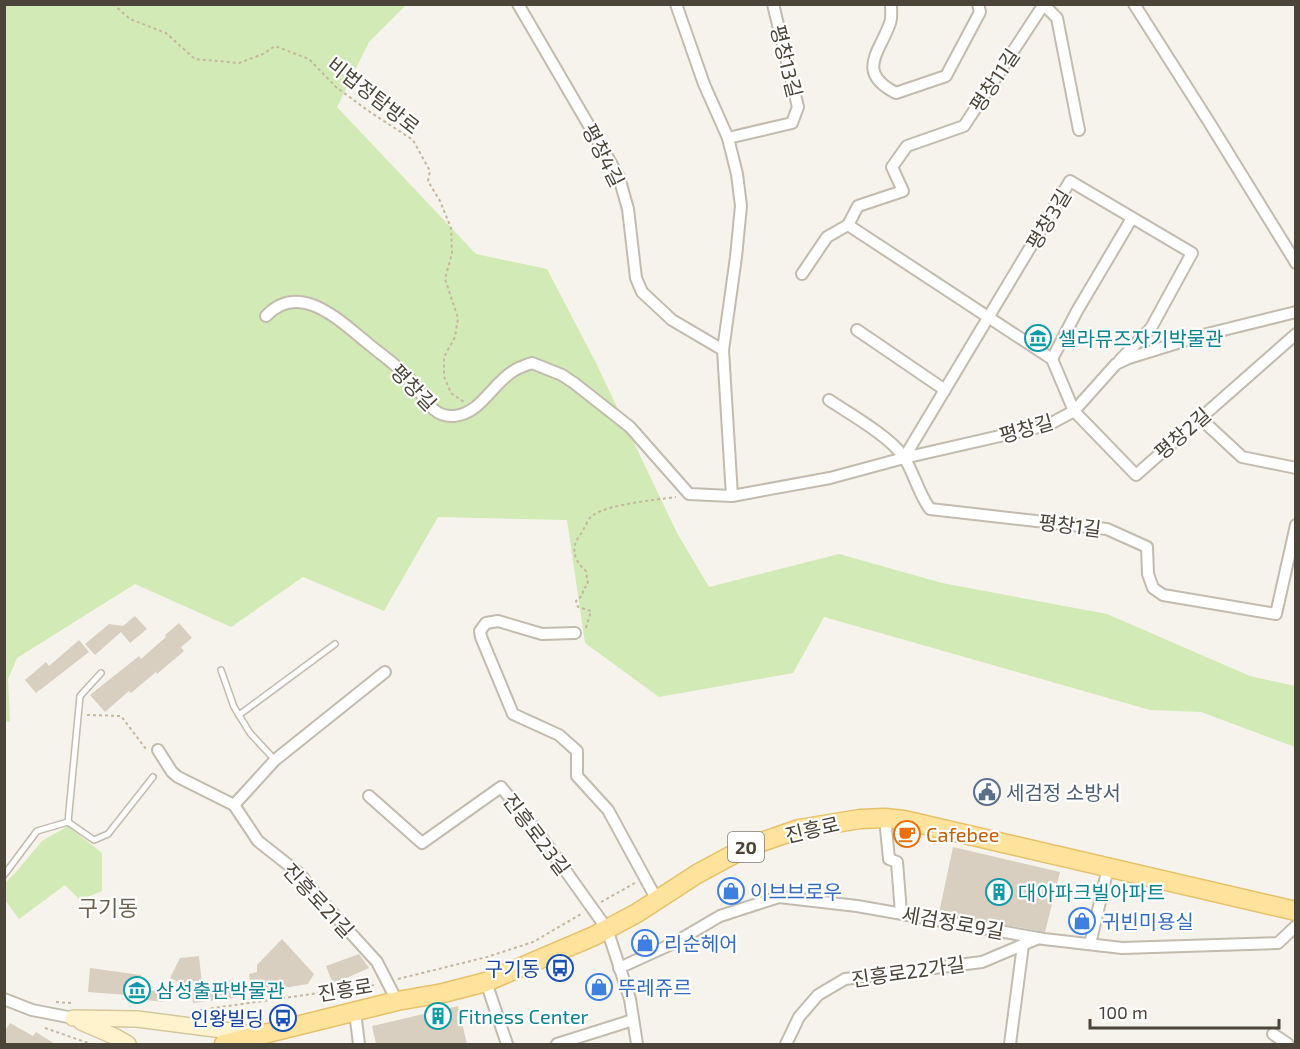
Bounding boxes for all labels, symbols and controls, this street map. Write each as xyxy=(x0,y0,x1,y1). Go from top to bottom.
street label: 평창13길 xyxy=(766,22,808,100)
street label: 평창11길 xyxy=(964,44,1024,116)
street label: 비법정탐방로 xyxy=(323,52,425,138)
street label: 평창4길 xyxy=(578,119,630,191)
street label: 평창3길 xyxy=(1021,184,1075,254)
museum icon: 셀라뮤즈자기박물관 xyxy=(1023,323,1053,353)
place label: 셀라뮤즈자기박물관 xyxy=(1058,326,1224,350)
street label: 평창길 xyxy=(386,359,442,415)
street label: 평창2길 xyxy=(1149,402,1215,464)
street label: 평창길 xyxy=(996,409,1056,447)
street label: 평창1길 xyxy=(1037,509,1103,541)
public building icon: 세검정 소방서 xyxy=(972,777,1002,807)
place label: 세검정 소방서 xyxy=(1006,780,1121,804)
street label: 진흥로23길 xyxy=(499,788,575,880)
street label: 진흥로 xyxy=(782,811,842,847)
cafe icon: Cafebee xyxy=(892,819,922,849)
place label: Cafebee xyxy=(926,822,999,846)
road number: 20 xyxy=(728,832,764,862)
street label: 진흥로21길 xyxy=(279,858,359,942)
shop icon: 이브브로우 xyxy=(716,876,746,906)
building icon: 대아파크빌아파트 xyxy=(984,877,1014,907)
place label: 이브브로우 xyxy=(750,879,842,903)
place label: 대아파크빌아파트 xyxy=(1018,880,1165,904)
district label: 구기동 xyxy=(78,894,138,920)
street label: 세검정로9길 xyxy=(900,901,1006,943)
shop icon: 귀빈미용실 xyxy=(1067,906,1097,936)
place label: 귀빈미용실 xyxy=(1102,909,1194,933)
shop icon: 리순헤어 xyxy=(630,928,660,958)
place label: 리순헤어 xyxy=(664,931,738,955)
street label: 진흥로22가길 xyxy=(850,951,966,991)
bus stop icon: 구기동 xyxy=(545,953,575,983)
place label: 구기동 xyxy=(485,956,540,980)
shop icon: 뚜레쥬르 xyxy=(584,972,614,1002)
street label: 진흥로 xyxy=(316,973,374,1005)
museum icon: 삼성출판박물관 xyxy=(122,975,152,1005)
place label: 뚜레쥬르 xyxy=(618,975,692,999)
place label: 삼성출판박물관 xyxy=(156,978,285,1002)
scale bar xyxy=(1090,992,1279,1030)
building icon: Fitness Center xyxy=(423,1001,453,1031)
text: 100 m xyxy=(1099,1001,1148,1023)
bus stop icon: 인왕빌딩 xyxy=(268,1003,298,1033)
place label: Fitness Center xyxy=(458,1004,589,1028)
place label: 인왕빌딩 xyxy=(190,1006,264,1030)

